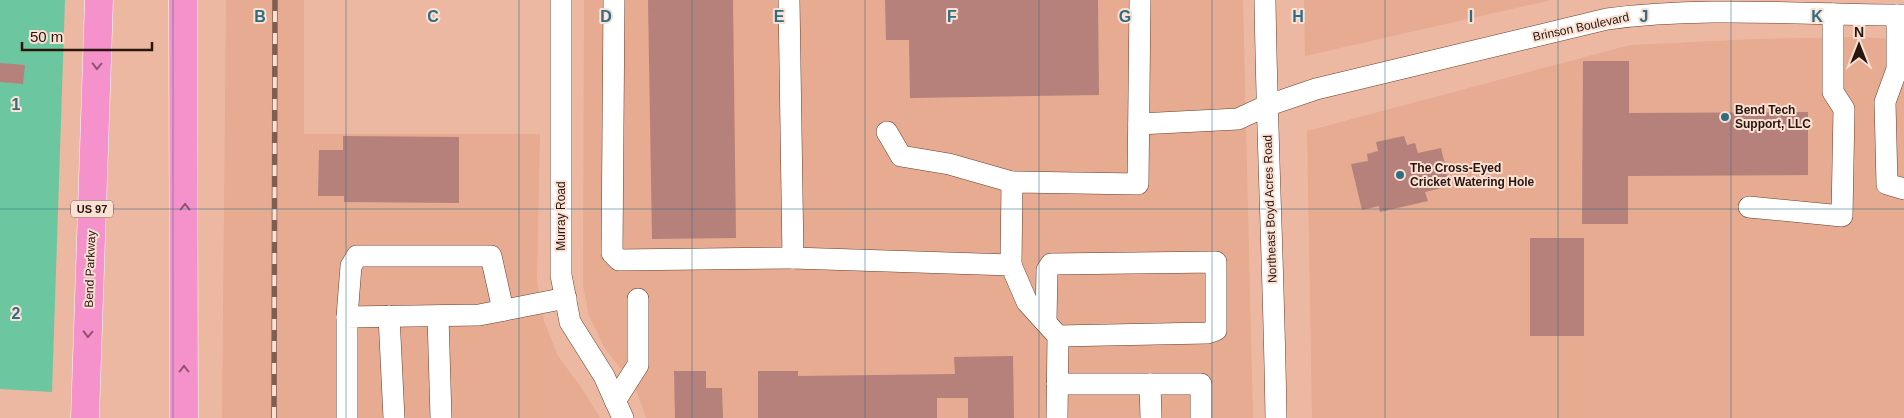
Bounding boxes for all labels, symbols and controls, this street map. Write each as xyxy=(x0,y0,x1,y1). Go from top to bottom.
text: B xyxy=(254,8,266,25)
text: C xyxy=(427,8,439,25)
text: D xyxy=(600,8,612,25)
text: E xyxy=(774,8,785,25)
text: F xyxy=(947,8,957,25)
text: G xyxy=(1119,8,1131,25)
text: H xyxy=(1292,8,1304,25)
text: I xyxy=(1469,8,1473,25)
text: J xyxy=(1640,8,1648,25)
text: K xyxy=(1811,8,1823,25)
street label: Brinson Boulevard xyxy=(1532,10,1630,44)
scale bar xyxy=(22,20,152,52)
north arrow xyxy=(1834,20,1884,70)
text: N xyxy=(1854,24,1864,40)
text: 50 m xyxy=(30,28,63,45)
one-way arrow xyxy=(92,62,102,70)
text: 1 xyxy=(12,96,21,113)
place label: Bend Tech Support, LLC xyxy=(1735,103,1811,131)
marker: Bend Tech Support, LLC xyxy=(1719,111,1731,123)
street label: Northeast Boyd Acres Road xyxy=(1260,135,1280,283)
place label: The Cross-Eyed Cricket Watering Hole xyxy=(1410,161,1535,189)
marker: The Cross-Eyed Cricket Watering Hole xyxy=(1394,169,1406,181)
street label: Murray Road xyxy=(554,181,568,251)
road number: US 97 xyxy=(71,200,113,218)
one-way arrow xyxy=(180,203,190,210)
street label: Bend Parkway xyxy=(82,230,98,308)
text: 2 xyxy=(12,305,21,322)
one-way arrow xyxy=(83,330,93,338)
one-way arrow xyxy=(179,365,189,373)

